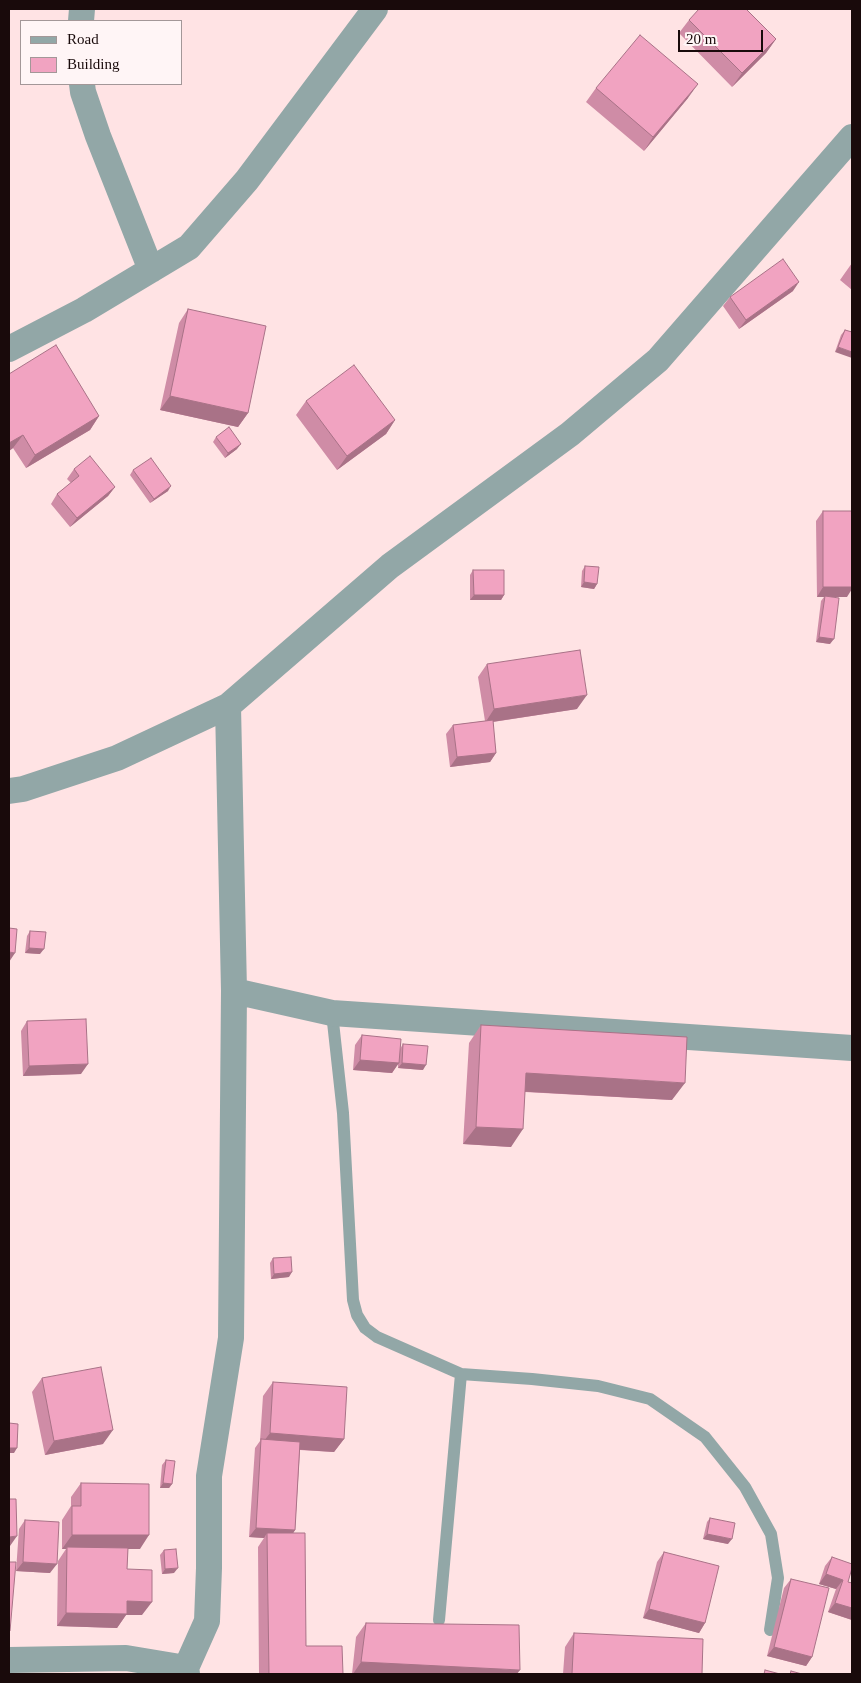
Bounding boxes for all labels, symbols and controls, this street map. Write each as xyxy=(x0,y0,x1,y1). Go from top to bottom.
legend xyxy=(20,20,182,85)
scale bar xyxy=(681,20,766,52)
text: Road xyxy=(67,31,99,47)
text: 20 m xyxy=(686,31,716,47)
text: Building xyxy=(67,56,120,72)

